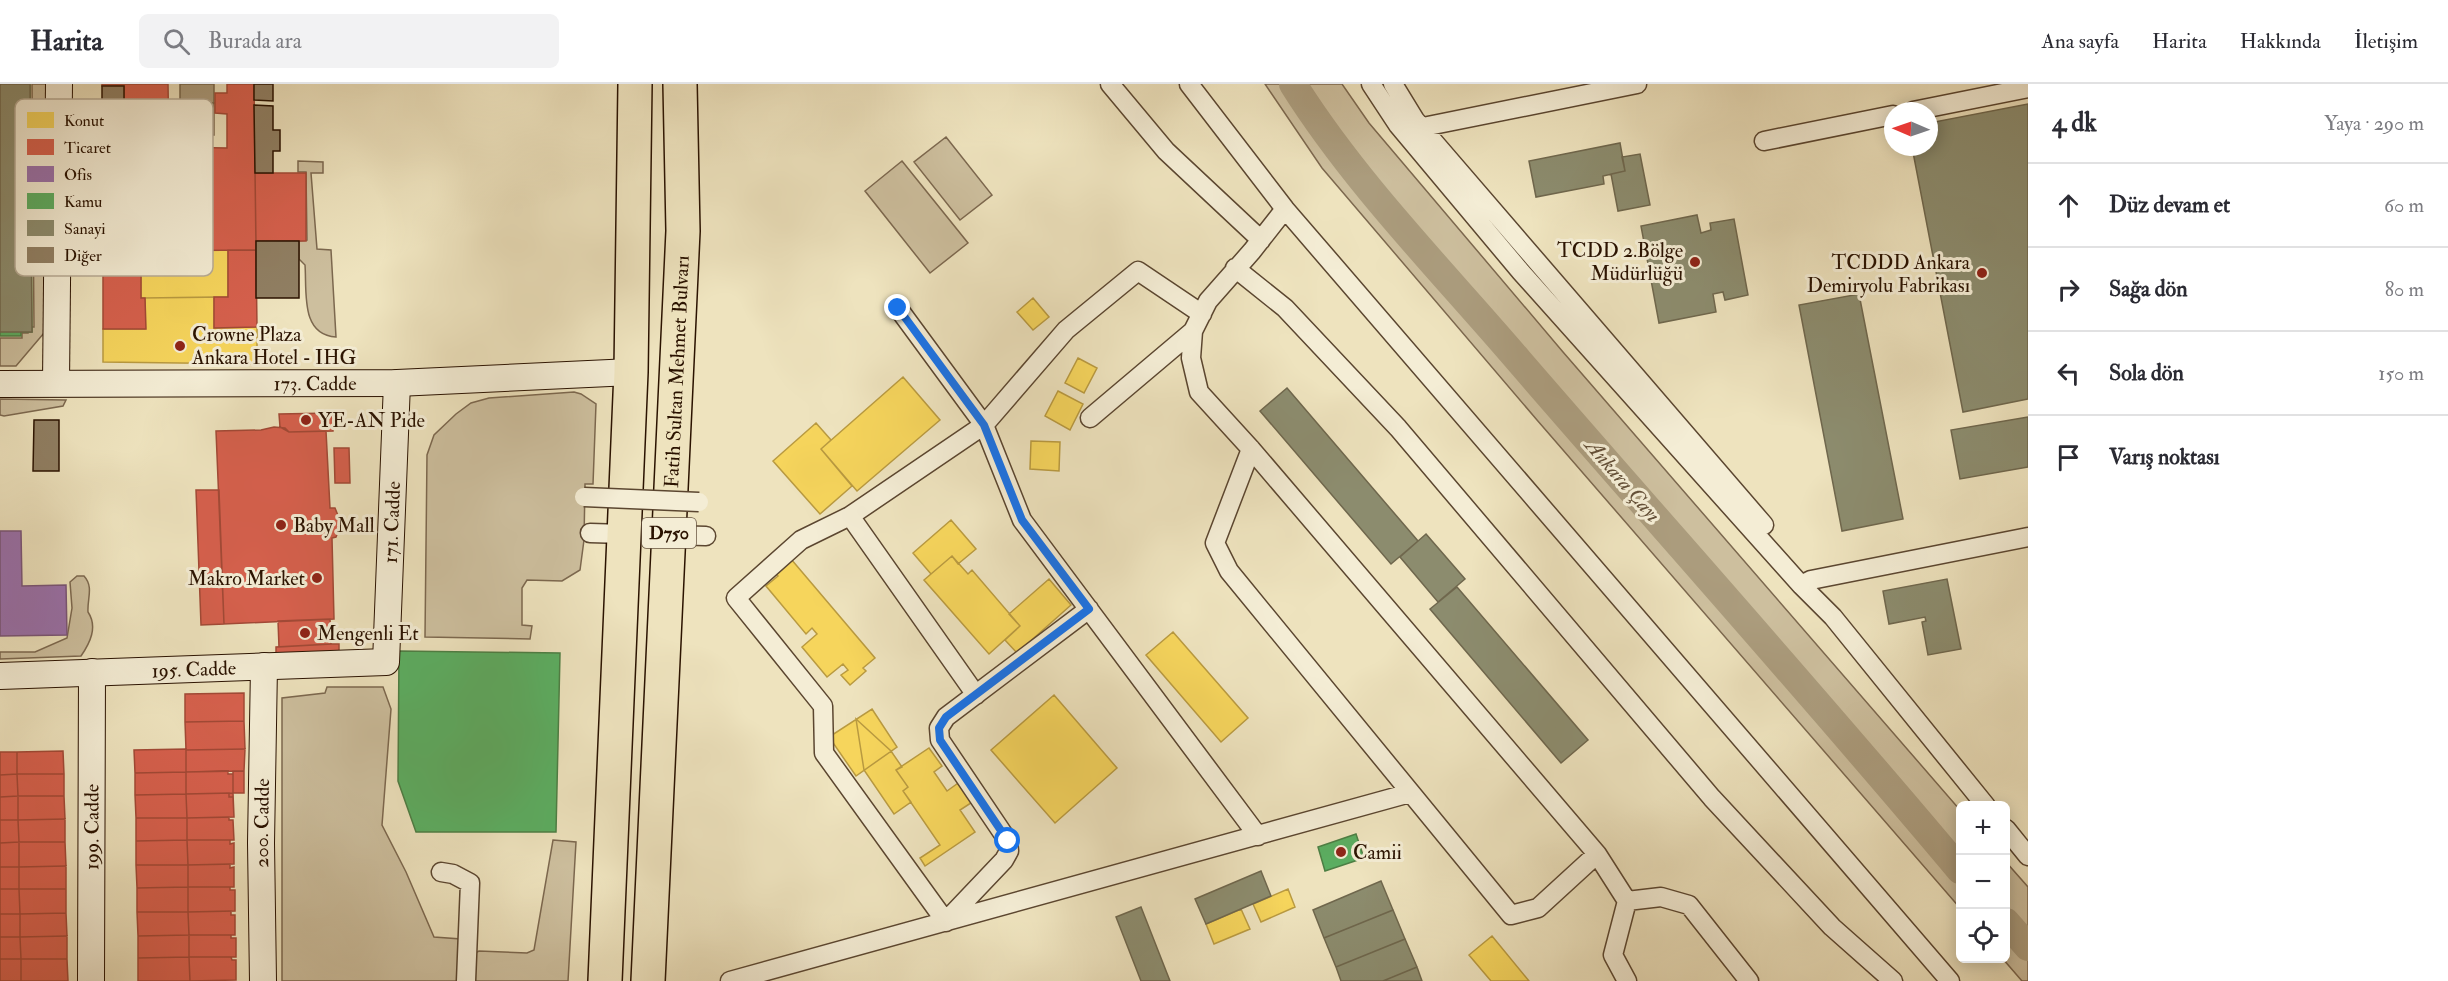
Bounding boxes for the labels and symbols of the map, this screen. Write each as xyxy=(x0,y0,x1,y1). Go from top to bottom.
legend xyxy=(15,99,213,276)
north arrow xyxy=(1884,102,1938,156)
text: Konut xyxy=(64,111,104,131)
text: Ticaret xyxy=(64,138,111,158)
text: Ofis xyxy=(64,165,92,185)
text: Kamu xyxy=(64,192,102,212)
text: Sanayi xyxy=(64,219,105,239)
place label: TCDD 2.Bölge Müdürlüğü xyxy=(1557,238,1683,286)
text: Diğer xyxy=(64,246,102,266)
place label: TCDDD Ankara Demiryolu Fabrikası xyxy=(1807,250,1971,298)
street label: Fatih Sultan Mehmet Bulvarı xyxy=(659,255,695,489)
marker: TCDD 2.Bölge Müdürlüğü xyxy=(1688,255,1702,269)
marker: TCDDD Ankara Demiryolu Fabrikası xyxy=(1975,266,1989,280)
route end xyxy=(884,294,910,320)
place label: Crowne Plaza Ankara Hotel - IHG xyxy=(191,322,356,370)
marker: Crowne Plaza Ankara Hotel - IHG xyxy=(173,339,187,353)
street label: 173. Cadde xyxy=(273,371,357,396)
place label: YE-AN Pide xyxy=(318,408,425,433)
marker: YE-AN Pide xyxy=(299,413,313,427)
water label: Ankara Çayı xyxy=(1578,431,1666,528)
street label: 171. Cadde xyxy=(378,481,406,564)
place label: Baby Mall xyxy=(293,513,375,538)
marker: Baby Mall xyxy=(274,518,288,532)
road number: D750 xyxy=(642,518,696,548)
place label: Makro Market xyxy=(188,566,306,591)
marker: Makro Market xyxy=(310,571,324,585)
place label: Mengenli Et xyxy=(317,621,419,646)
marker: Mengenli Et xyxy=(298,626,312,640)
street label: 195. Cadde xyxy=(151,655,237,683)
street label: 200. Cadde xyxy=(249,778,275,868)
street label: 199. Cadde xyxy=(79,784,105,870)
route start xyxy=(994,827,1020,853)
place label: Camii xyxy=(1353,840,1402,865)
marker: Camii xyxy=(1334,845,1348,859)

